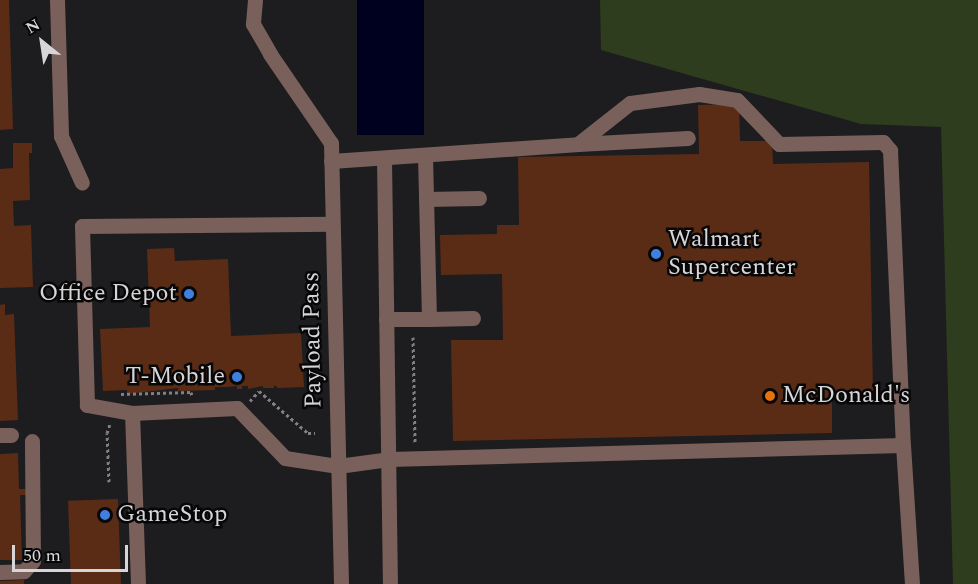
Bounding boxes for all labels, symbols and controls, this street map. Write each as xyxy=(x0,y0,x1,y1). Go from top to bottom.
north arrow xyxy=(12,12,72,72)
text: N xyxy=(21,13,45,40)
place label: Walmart Supercenter xyxy=(668,226,796,282)
marker: Walmart Supercenter xyxy=(649,247,663,261)
street label: Payload Pass xyxy=(297,272,329,408)
place label: Office Depot xyxy=(39,280,177,308)
marker: Office Depot xyxy=(182,287,196,301)
place label: T-Mobile xyxy=(125,363,225,391)
marker: T-Mobile xyxy=(230,370,244,384)
place label: McDonald's xyxy=(782,382,910,410)
marker: McDonald's xyxy=(763,389,777,403)
place label: GameStop xyxy=(117,501,227,529)
marker: GameStop xyxy=(98,508,112,522)
scale bar xyxy=(15,533,130,571)
text: 50 m xyxy=(23,542,61,569)

